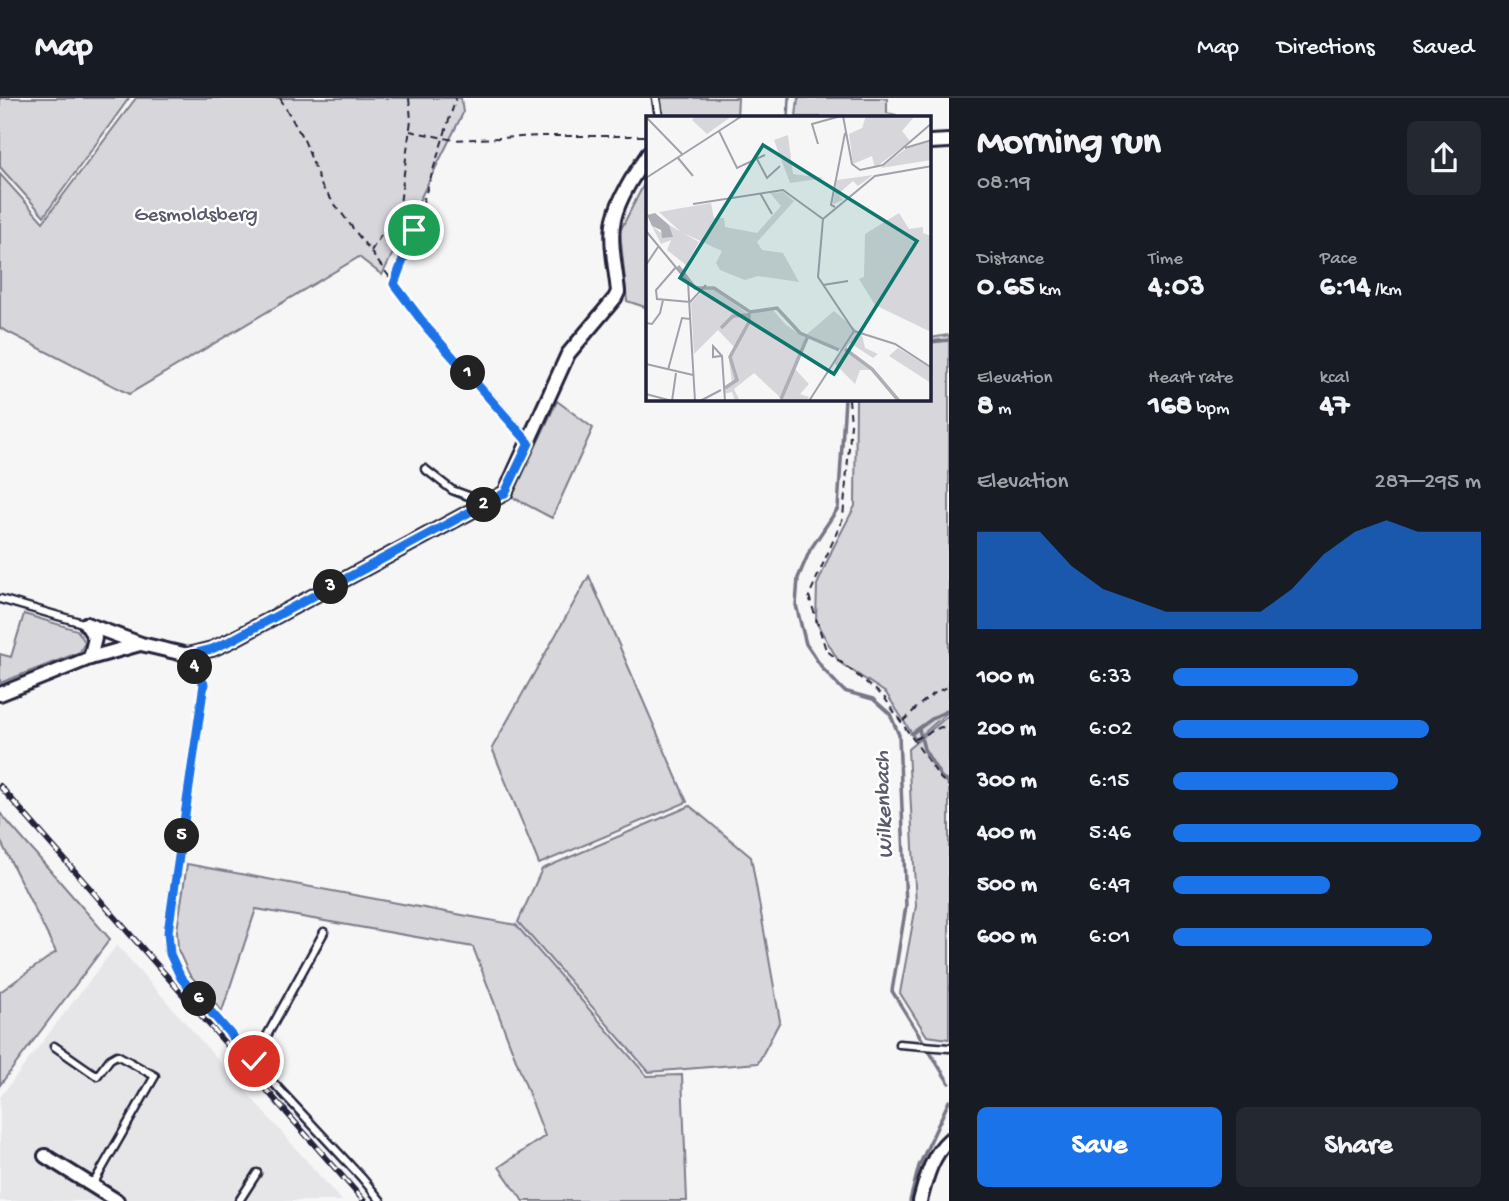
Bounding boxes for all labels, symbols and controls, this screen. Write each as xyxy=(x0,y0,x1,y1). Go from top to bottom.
text: Map xyxy=(35,29,92,67)
text: Map xyxy=(1197,34,1239,63)
text: Directions xyxy=(1277,34,1375,63)
text: Saved xyxy=(1413,34,1474,63)
inset map xyxy=(646,116,932,401)
button: share xyxy=(1407,121,1481,195)
text: Morning run xyxy=(977,122,1161,166)
text: 08:19 xyxy=(977,170,1031,197)
pin xyxy=(384,200,444,260)
park label: Gesmoldsberg xyxy=(134,204,258,229)
icon: arrive xyxy=(395,211,433,249)
text: Distance xyxy=(977,248,1044,271)
text: Time xyxy=(1148,248,1183,271)
text: Pace xyxy=(1320,248,1357,271)
text: 0.65 xyxy=(977,271,1034,306)
text: 4:03 xyxy=(1148,271,1205,306)
text: 6:14 xyxy=(1320,271,1371,306)
text: km xyxy=(1034,279,1061,302)
text: /km xyxy=(1371,279,1402,302)
pin: 1 xyxy=(450,356,486,390)
text: 1 xyxy=(464,361,471,384)
text: Elevation xyxy=(977,367,1053,390)
text: Heart rate xyxy=(1148,367,1233,390)
text: kcal xyxy=(1320,367,1349,390)
text: 8 xyxy=(977,390,993,425)
text: 168 xyxy=(1148,390,1192,425)
text: 47 xyxy=(1320,390,1349,425)
text: m xyxy=(993,398,1011,421)
text: bpm xyxy=(1192,398,1229,421)
text: Elevation xyxy=(977,469,1068,496)
text: 287–295 m xyxy=(1374,469,1481,496)
pin: 2 xyxy=(466,488,502,522)
text: 2 xyxy=(479,493,488,516)
pin: 3 xyxy=(314,570,348,604)
text: 3 xyxy=(326,575,335,598)
pin: 4 xyxy=(178,650,212,684)
text: 4 xyxy=(190,655,199,678)
text: 100 m xyxy=(977,664,1034,691)
text: 6:33 xyxy=(1089,664,1132,691)
text: 200 m xyxy=(977,716,1036,743)
text: 6:02 xyxy=(1089,716,1132,743)
water label: Wilkenbach xyxy=(870,750,900,859)
text: 300 m xyxy=(977,768,1037,795)
text: 6:15 xyxy=(1089,768,1129,795)
pin: 5 xyxy=(164,818,200,854)
text: 400 m xyxy=(977,820,1036,847)
text: 5:46 xyxy=(1089,820,1131,847)
text: 5 xyxy=(177,824,187,847)
text: 500 m xyxy=(977,872,1037,899)
text: 6:49 xyxy=(1089,872,1130,899)
text: 600 m xyxy=(977,924,1037,951)
text: 6:01 xyxy=(1089,924,1130,951)
pin: 6 xyxy=(182,982,216,1016)
text: 6 xyxy=(194,987,203,1010)
pin xyxy=(224,1031,284,1091)
icon: check xyxy=(235,1042,273,1080)
button: Save xyxy=(977,1107,1222,1187)
button: Share xyxy=(1236,1107,1481,1187)

